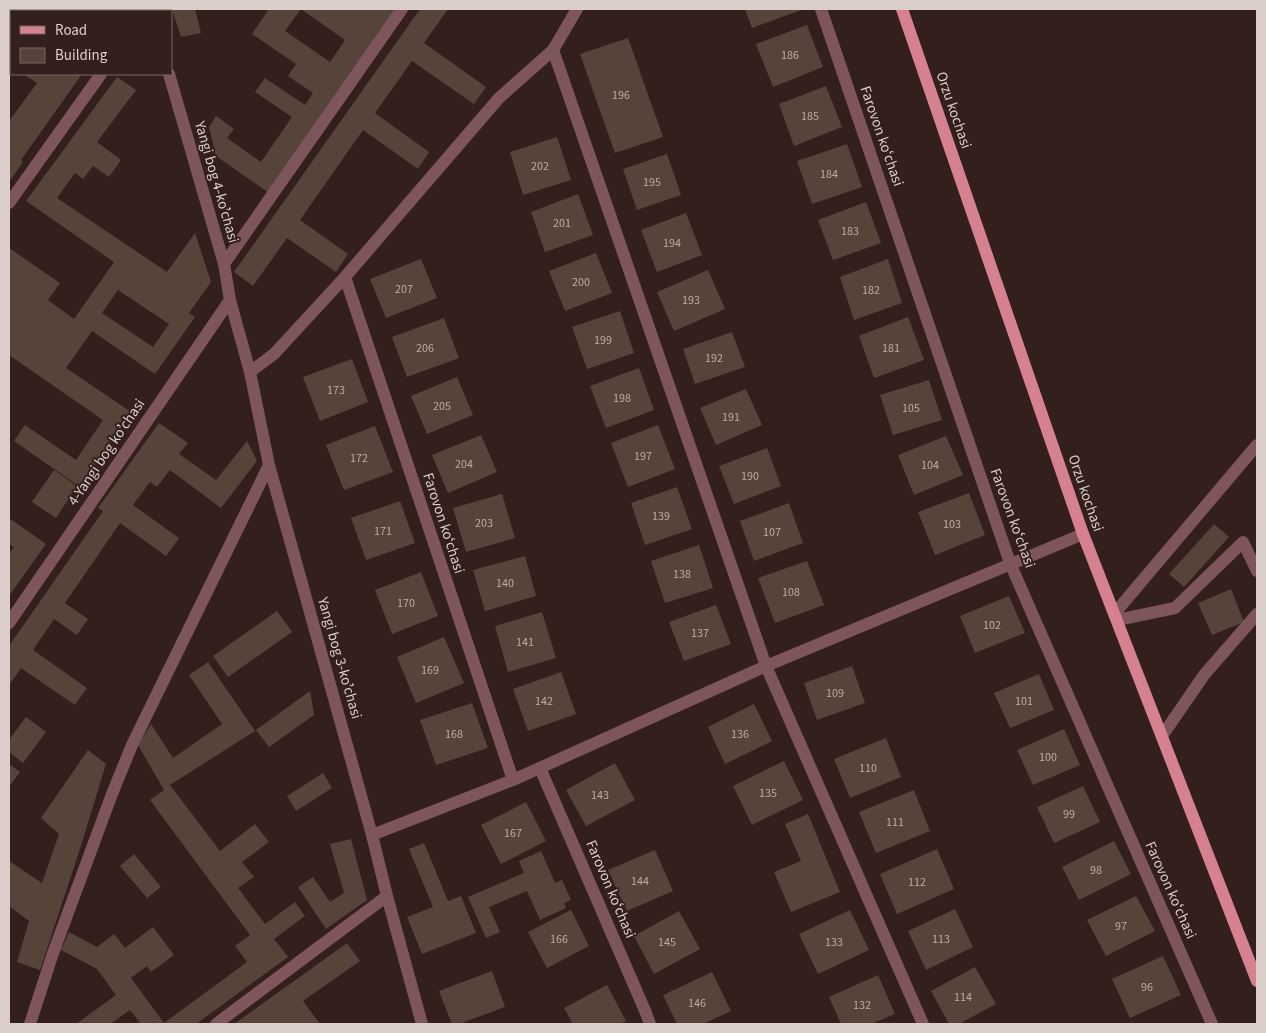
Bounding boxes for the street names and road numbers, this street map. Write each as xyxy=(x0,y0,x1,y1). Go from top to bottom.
street label: Orzu kochasi xyxy=(931,69,977,152)
street label: Farovon koʻchasi xyxy=(855,83,909,189)
street label: Yangi bog 4-koʼchasi xyxy=(189,118,244,245)
street label: 4-Yangi bog koʼchasi xyxy=(63,395,150,510)
street label: Orzu kochasi xyxy=(1063,452,1109,535)
street label: Farovon koʻchasi xyxy=(985,465,1040,571)
street label: Farovon koʻchasi xyxy=(417,470,470,576)
street label: Yangi bog 3-koʼchasi xyxy=(312,594,367,721)
street label: Farovon koʻchasi xyxy=(580,837,641,942)
street label: Farovon koʻchasi xyxy=(1140,838,1201,942)

